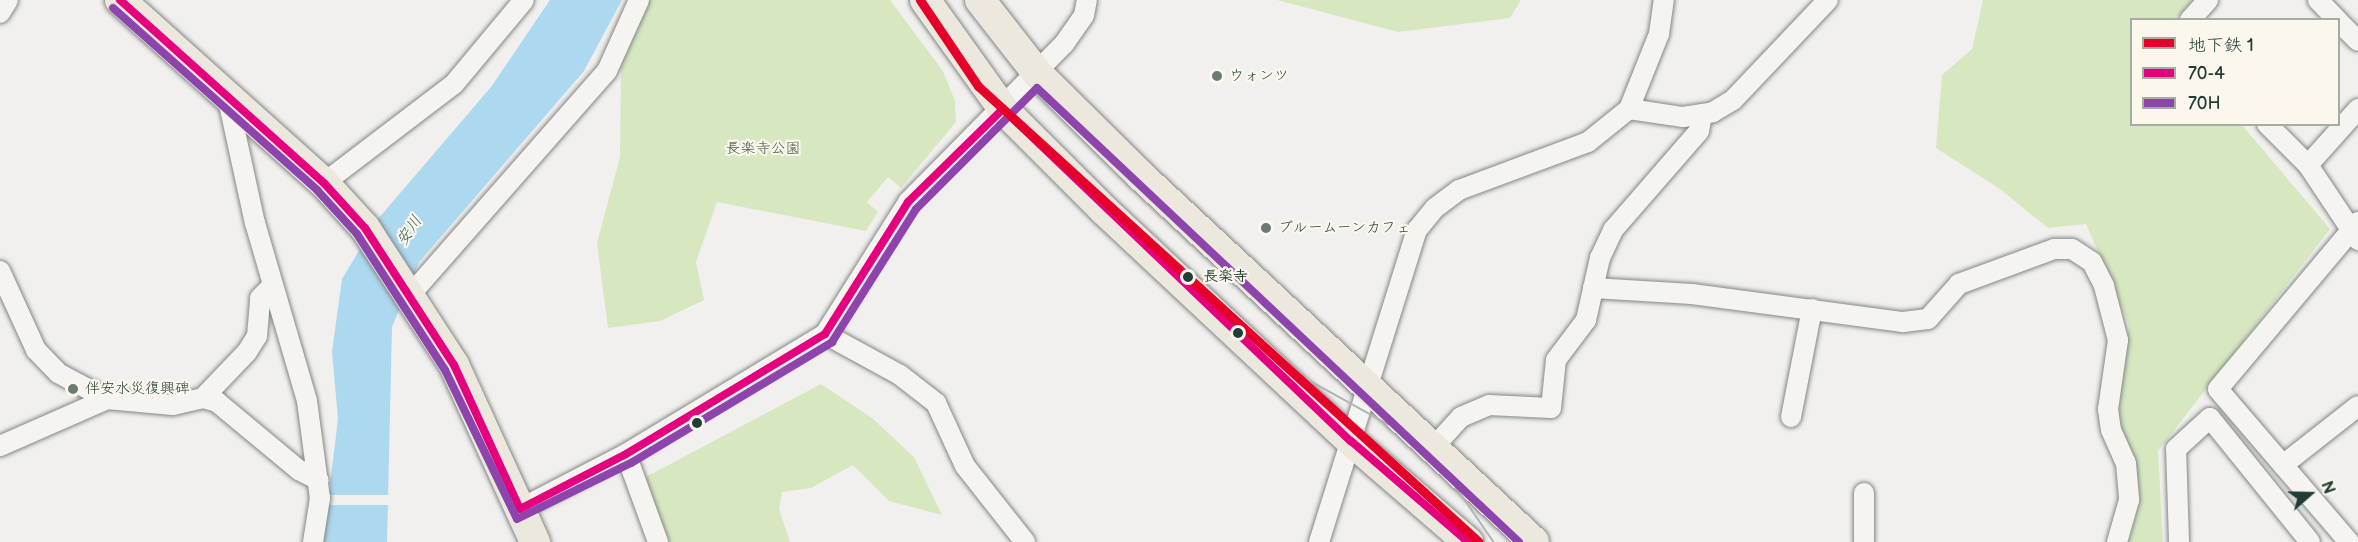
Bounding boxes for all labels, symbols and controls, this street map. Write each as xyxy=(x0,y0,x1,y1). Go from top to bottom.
legend xyxy=(2130,18,2340,126)
text: 地下鉄 1 xyxy=(2188,35,2254,56)
text: 70-4 xyxy=(2188,63,2225,84)
place label: ウォンツ xyxy=(1229,67,1289,85)
marker: ウォンツ xyxy=(1210,69,1224,83)
text: 70H xyxy=(2188,93,2221,114)
park label: 長楽寺公園 xyxy=(726,140,800,158)
water label: 安川 xyxy=(393,212,427,250)
place label: ブルームーンカフェ xyxy=(1278,219,1413,237)
marker: ブルームーンカフェ xyxy=(1259,221,1273,235)
marker: 長楽寺 xyxy=(1178,267,1198,287)
place label: 長楽寺 xyxy=(1203,268,1248,286)
unlabelled marker xyxy=(1232,327,1244,339)
place label: 伴安水災復興碑 xyxy=(85,380,190,398)
marker: 伴安水災復興碑 xyxy=(66,382,80,396)
unlabelled marker xyxy=(691,417,703,429)
north arrow xyxy=(2280,464,2340,524)
text: N xyxy=(2316,479,2338,497)

